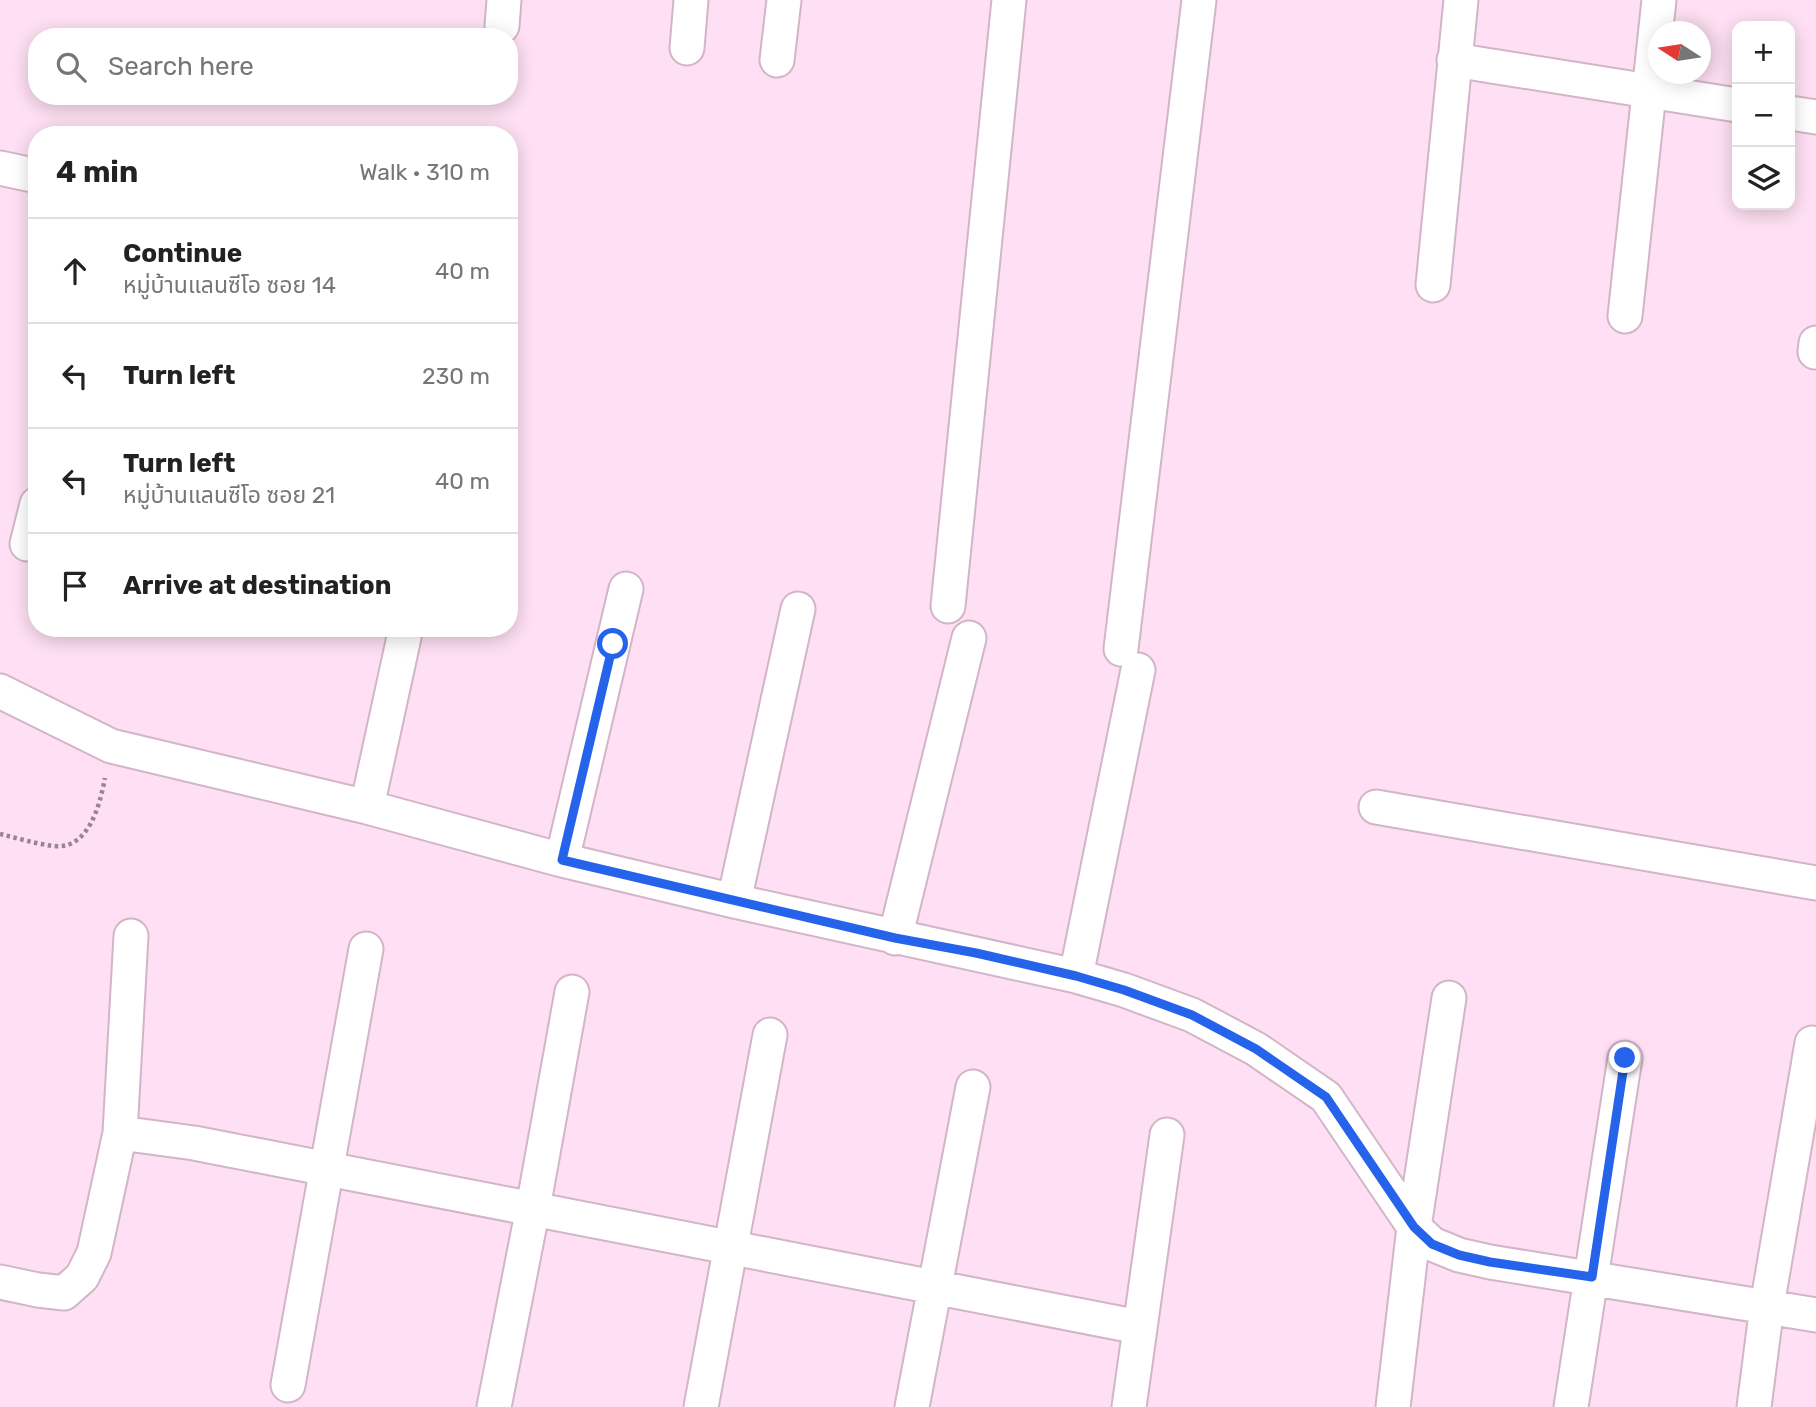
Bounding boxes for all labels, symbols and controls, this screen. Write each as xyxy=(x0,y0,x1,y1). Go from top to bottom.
north arrow xyxy=(1648,21,1711,84)
map controls xyxy=(1732,21,1795,210)
button: + xyxy=(1732,21,1795,84)
search box xyxy=(28,28,518,105)
icon: search xyxy=(52,48,90,86)
text: Search here xyxy=(108,51,254,82)
button: − xyxy=(1732,84,1795,147)
button: layers xyxy=(1732,147,1795,210)
text: 4 min xyxy=(56,154,138,190)
text: Walk · 310 m xyxy=(359,158,490,186)
text: Continue xyxy=(123,238,242,269)
icon: ahead xyxy=(56,252,94,290)
text: 40 m xyxy=(435,257,490,285)
text: หมู่บ้านแลนซีโอ ซอย 14 xyxy=(123,271,336,299)
icon: left xyxy=(56,357,94,395)
text: Turn left xyxy=(123,360,235,391)
text: 230 m xyxy=(422,362,490,390)
text: Turn left xyxy=(123,448,235,479)
icon: left xyxy=(56,462,94,500)
text: 40 m xyxy=(435,467,490,495)
text: หมู่บ้านแลนซีโอ ซอย 21 xyxy=(123,481,335,509)
icon: arrive xyxy=(56,567,94,605)
text: Arrive at destination xyxy=(123,570,391,601)
route start xyxy=(597,628,628,659)
route end xyxy=(1609,1042,1640,1073)

